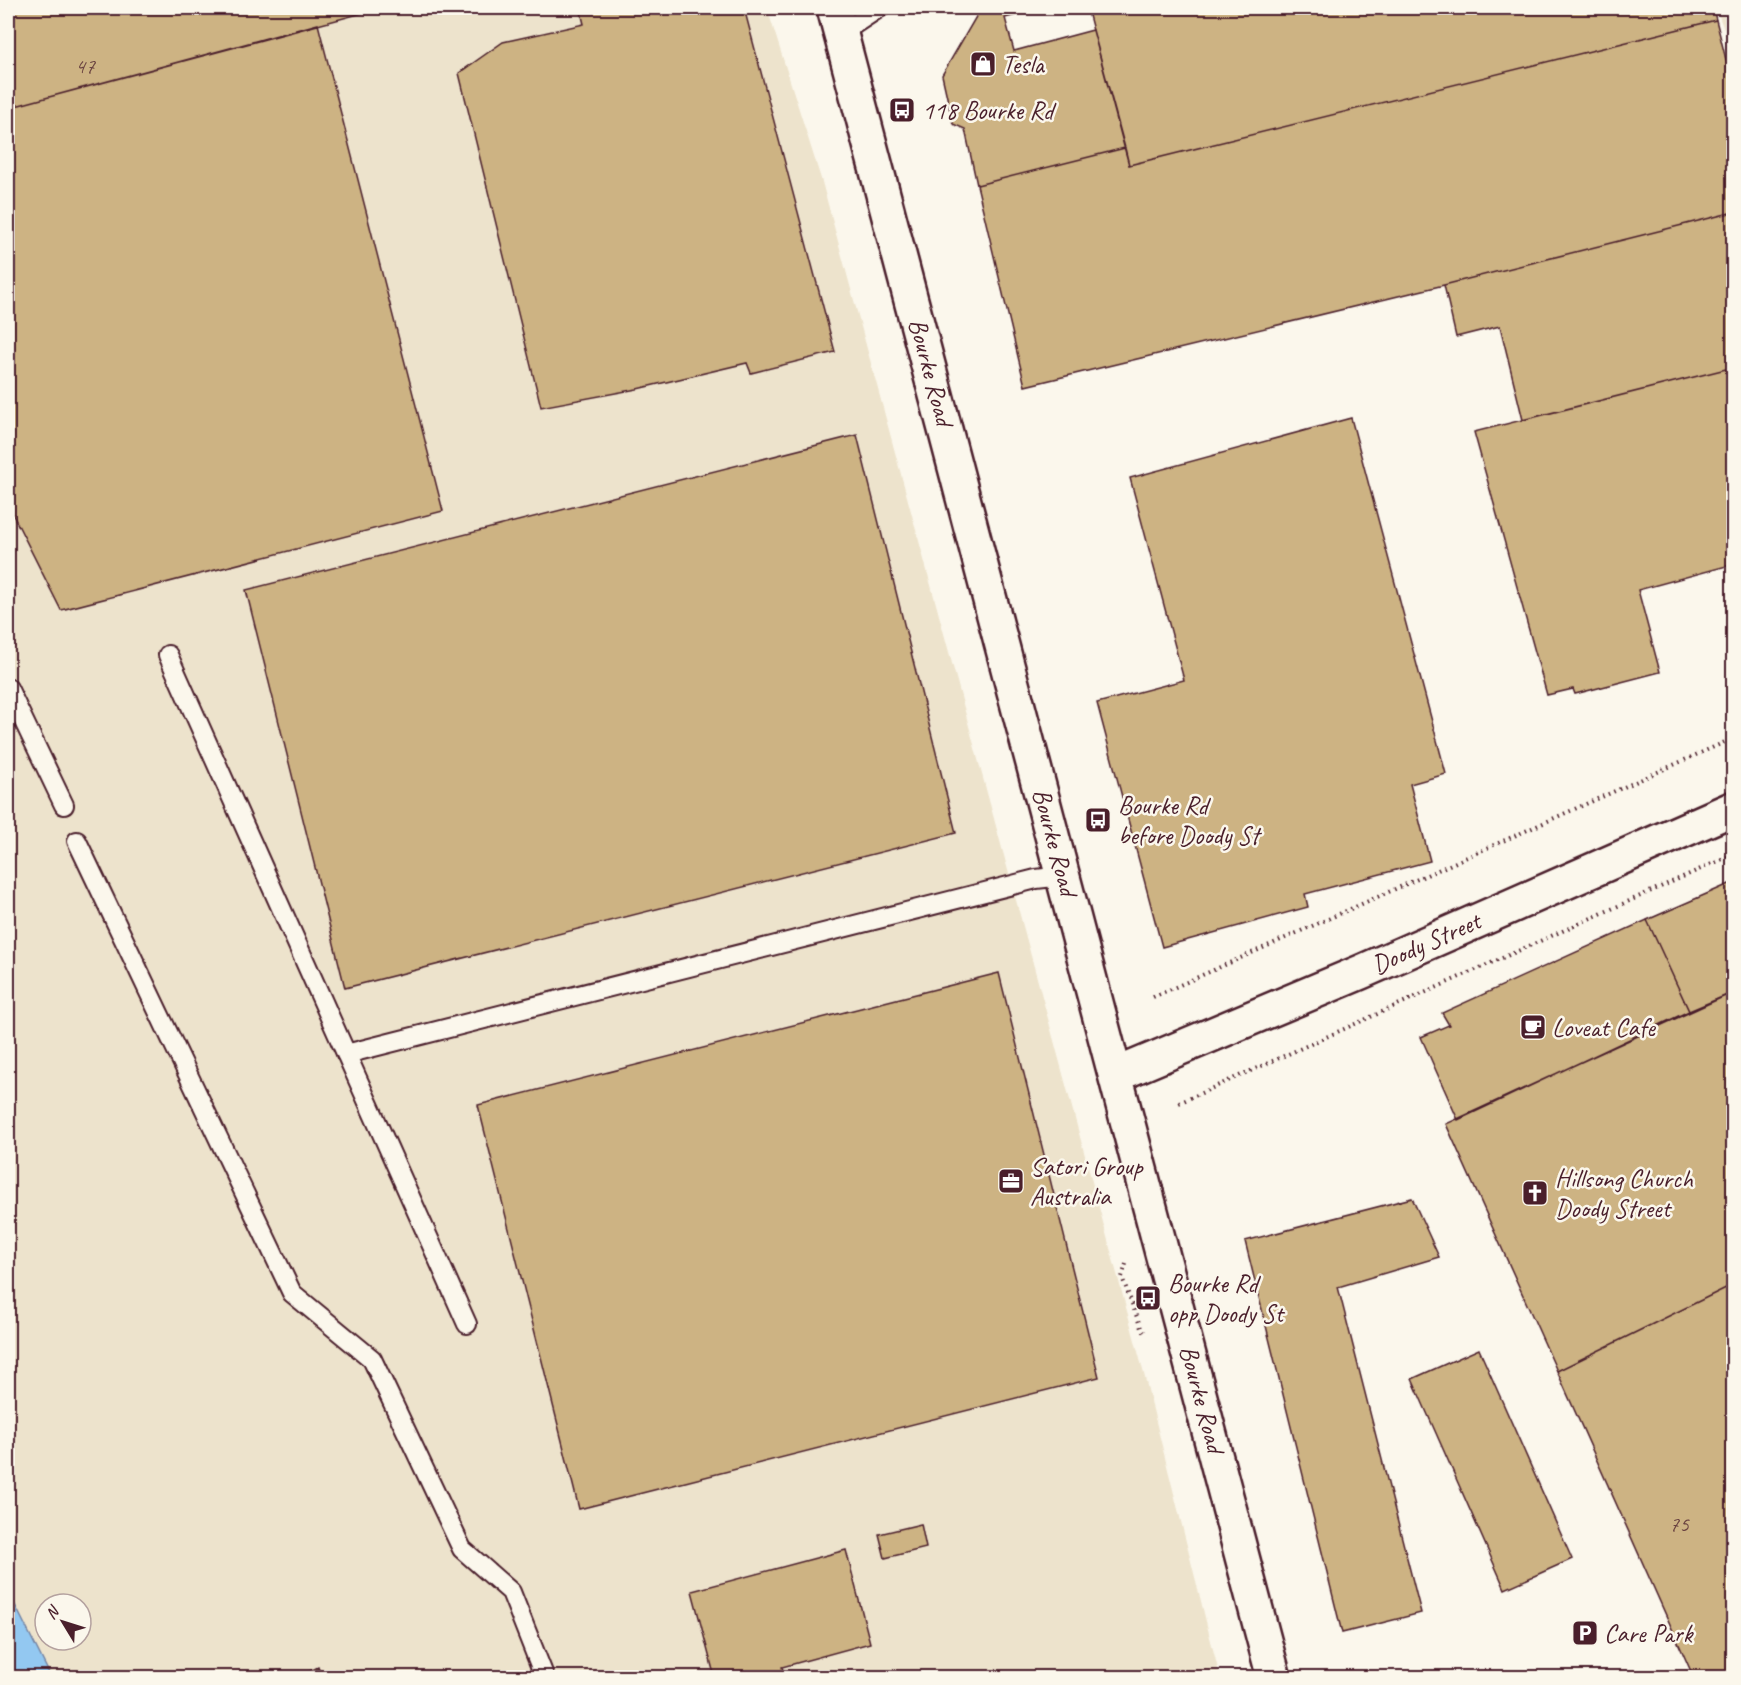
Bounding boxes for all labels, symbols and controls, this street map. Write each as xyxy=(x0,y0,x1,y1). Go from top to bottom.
place label: Tesla xyxy=(1002,48,1045,81)
shop icon: Tesla xyxy=(968,49,998,79)
house number: 47 xyxy=(75,52,96,80)
place label: 118 Bourke Rd xyxy=(922,94,1057,127)
bus stop icon: 118 Bourke Rd xyxy=(887,95,917,125)
street label: Bourke Road xyxy=(901,315,962,433)
street label: Bourke Road xyxy=(1025,785,1086,903)
place label: Bourke Rd before Doody St xyxy=(1118,789,1262,852)
bus stop icon: Bourke Rd before Doody St xyxy=(1083,805,1113,835)
street label: Doody Street xyxy=(1367,904,1487,981)
place label: Loveat Cafe xyxy=(1552,1011,1656,1044)
cafe icon: Loveat Cafe xyxy=(1518,1012,1548,1042)
place label: Satori Group Australia xyxy=(1030,1150,1144,1213)
place label: Hillsong Church Doody Street xyxy=(1555,1162,1694,1225)
office icon: Satori Group Australia xyxy=(996,1166,1026,1196)
church icon: Hillsong Church Doody Street xyxy=(1520,1178,1550,1208)
place label: Bourke Rd opp Doody St xyxy=(1168,1267,1286,1330)
bus stop icon: Bourke Rd opp Doody St xyxy=(1133,1283,1163,1313)
street label: Bourke Road xyxy=(1172,1342,1233,1460)
house number: 75 xyxy=(1669,1510,1690,1538)
north arrow xyxy=(33,1592,93,1652)
text: N xyxy=(41,1601,65,1623)
place label: Care Park xyxy=(1604,1617,1695,1650)
parking icon: Care Park xyxy=(1570,1618,1600,1648)

